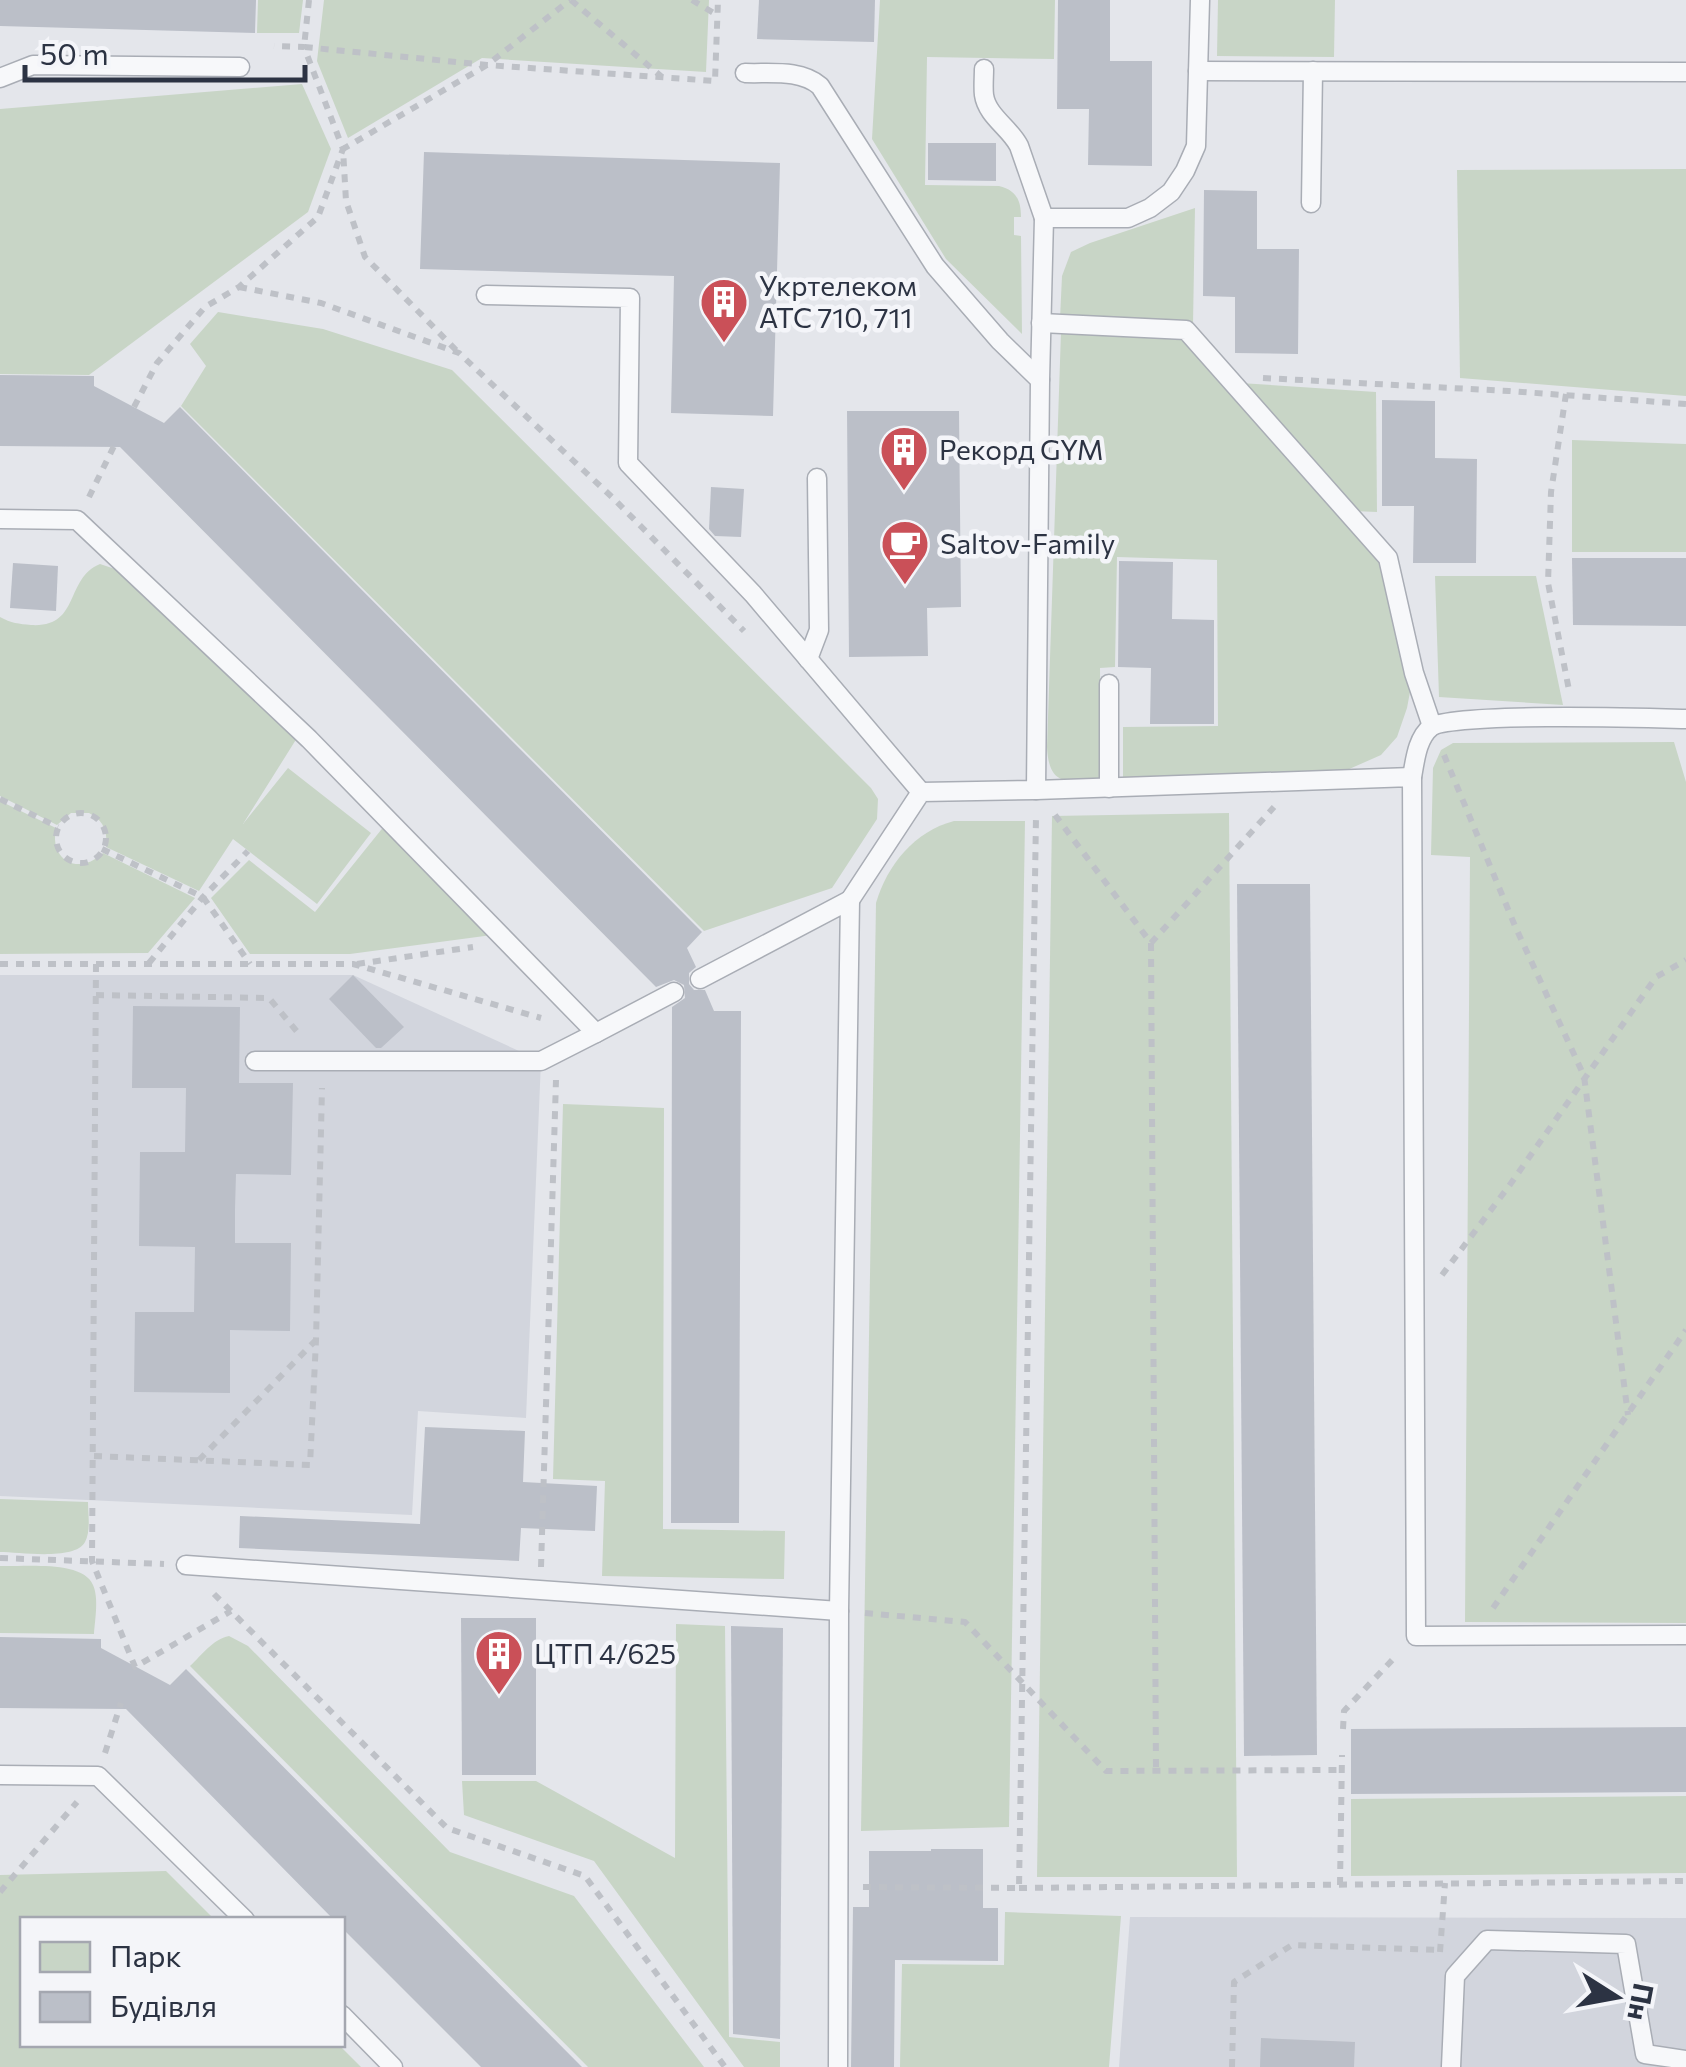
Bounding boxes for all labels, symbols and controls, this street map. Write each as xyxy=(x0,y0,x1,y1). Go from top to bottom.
scale bar xyxy=(25,20,305,82)
text: 50 m xyxy=(40,34,109,71)
place label: Укртелеком АТС 710, 711 xyxy=(759,268,917,334)
building icon: Укртелеком АТС 710, 711 xyxy=(698,276,750,344)
building icon: Рекорд GYM xyxy=(878,424,930,492)
place label: Рекорд GYM xyxy=(939,432,1103,466)
cafe icon: Saltov-Family xyxy=(879,518,931,586)
place label: Saltov-Family xyxy=(940,526,1115,560)
building icon: ЦТП 4/625 xyxy=(473,1628,525,1696)
place label: ЦТП 4/625 xyxy=(534,1636,676,1670)
legend xyxy=(20,1917,345,2047)
text: Парк xyxy=(110,1936,182,1973)
north arrow xyxy=(1566,1947,1666,2047)
text: Пн xyxy=(1621,1981,1662,2023)
text: Будівля xyxy=(110,1986,217,2023)

